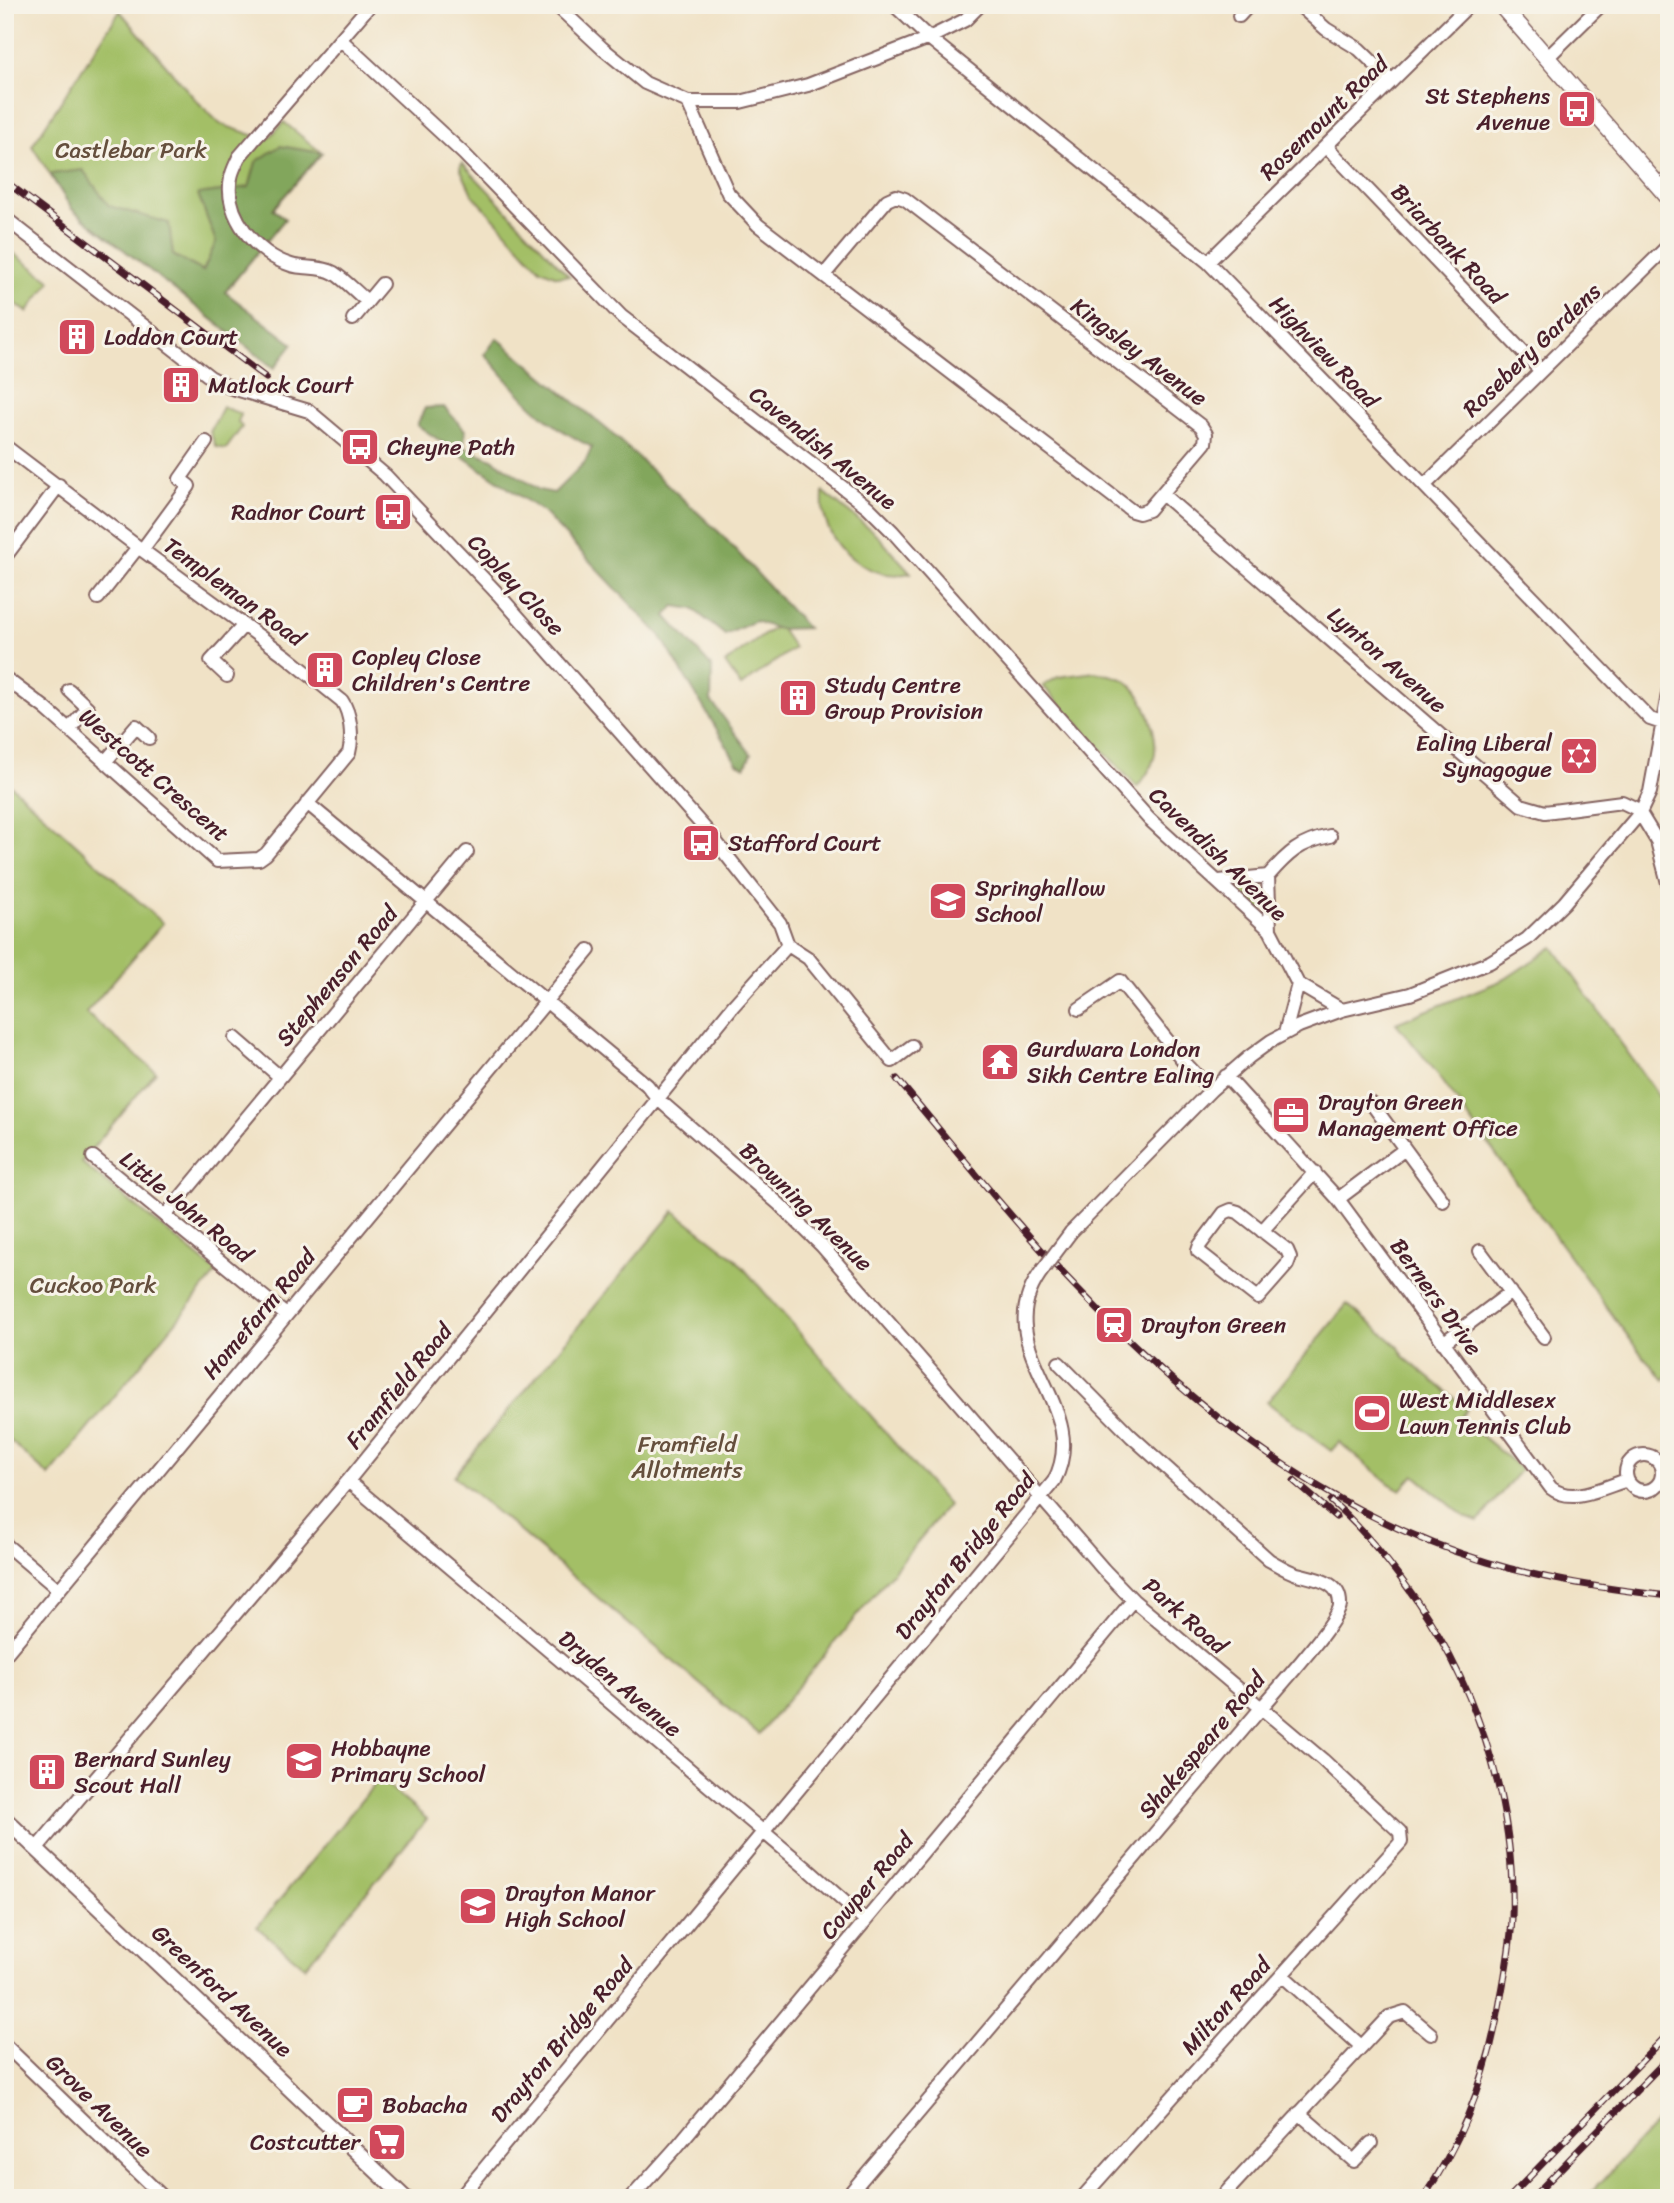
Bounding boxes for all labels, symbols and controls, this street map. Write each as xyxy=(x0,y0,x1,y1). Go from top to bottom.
street label: Rosemount Road xyxy=(1250,44,1400,191)
place label: St Stephens Avenue xyxy=(1425,76,1551,143)
bus stop icon: St Stephens Avenue xyxy=(1556,88,1598,130)
park label: Castlebar Park xyxy=(55,130,208,171)
street label: Briarbank Road xyxy=(1380,173,1517,316)
street label: Rosebery Gardens xyxy=(1453,272,1612,428)
street label: Highview Road xyxy=(1259,285,1391,420)
street label: Kingsley Avenue xyxy=(1061,286,1217,418)
building icon: Loddon Court xyxy=(56,316,98,358)
place label: Loddon Court xyxy=(104,317,238,358)
building icon: Matlock Court xyxy=(160,364,202,406)
place label: Matlock Court xyxy=(208,365,355,406)
street label: Cavendish Avenue xyxy=(740,375,906,521)
bus stop icon: Cheyne Path xyxy=(339,426,381,468)
place label: Cheyne Path xyxy=(387,427,515,468)
bus stop icon: Radnor Court xyxy=(372,491,414,533)
place label: Radnor Court xyxy=(231,492,366,533)
street label: Copley Close xyxy=(457,524,575,646)
street label: Templeman Road xyxy=(154,526,315,659)
street label: Lynton Avenue xyxy=(1317,596,1457,724)
place label: Copley Close Children's Centre xyxy=(352,637,530,704)
building icon: Copley Close Children's Centre xyxy=(304,649,346,691)
place label: Study Centre Group Provision xyxy=(825,665,984,732)
building icon: Study Centre Group Provision xyxy=(777,677,819,719)
street label: Westcott Crescent xyxy=(69,697,239,853)
place label: Ealing Liberal Synagogue xyxy=(1416,723,1552,790)
synagogue icon: Ealing Liberal Synagogue xyxy=(1558,735,1600,777)
street label: Cavendish Avenue xyxy=(1139,776,1297,932)
bus stop icon: Stafford Court xyxy=(680,822,722,864)
place label: Stafford Court xyxy=(728,823,881,864)
place label: Springhallow School xyxy=(975,868,1106,935)
school or university icon: Springhallow School xyxy=(927,880,969,922)
street label: Stephenson Road xyxy=(265,895,410,1056)
place label: Gurdwara London Sikh Centre Ealing xyxy=(1027,1029,1215,1096)
temple icon: Gurdwara London Sikh Centre Ealing xyxy=(979,1041,1021,1083)
place label: Drayton Green Management Office xyxy=(1318,1082,1518,1149)
office icon: Drayton Green Management Office xyxy=(1270,1094,1312,1136)
street label: Browning Avenue xyxy=(729,1132,883,1282)
street label: Little John Road xyxy=(110,1140,263,1275)
street label: Berners Drive xyxy=(1379,1229,1493,1365)
street label: Homefarm Road xyxy=(191,1238,328,1389)
park label: Cuckoo Park xyxy=(30,1265,157,1306)
station icon: Drayton Green xyxy=(1093,1304,1135,1346)
place label: Drayton Green xyxy=(1141,1305,1287,1346)
street label: Framfield Road xyxy=(335,1312,464,1459)
place label: West Middlesex Lawn Tennis Club xyxy=(1399,1380,1571,1447)
sports icon: West Middlesex Lawn Tennis Club xyxy=(1351,1392,1393,1434)
park label: Framfield Allotments xyxy=(631,1424,743,1491)
street label: Drayton Bridge Road xyxy=(884,1461,1047,1649)
street label: Park Road xyxy=(1133,1567,1239,1666)
street label: Dryden Avenue xyxy=(549,1620,691,1749)
street label: Shakespeare Road xyxy=(1128,1660,1278,1828)
place label: Hobbayne Primary School xyxy=(331,1728,486,1795)
place label: Bernard Sunley Scout Hall xyxy=(74,1739,231,1806)
school or university icon: Hobbayne Primary School xyxy=(283,1740,325,1782)
building icon: Bernard Sunley Scout Hall xyxy=(26,1751,68,1793)
street label: Cowper Road xyxy=(809,1821,926,1949)
place label: Drayton Manor High School xyxy=(505,1873,656,1940)
school or university icon: Drayton Manor High School xyxy=(457,1885,499,1927)
street label: Greenford Avenue xyxy=(141,1914,303,2068)
street label: Drayton Bridge Road xyxy=(480,1946,645,2133)
street label: Milton Road xyxy=(1170,1946,1283,2065)
street label: Grove Avenue xyxy=(35,2044,163,2169)
cafe icon: Bobacha xyxy=(334,2084,376,2126)
place label: Bobacha xyxy=(382,2085,468,2126)
supermarket icon: Costcutter xyxy=(366,2121,408,2163)
place label: Costcutter xyxy=(250,2122,362,2163)

